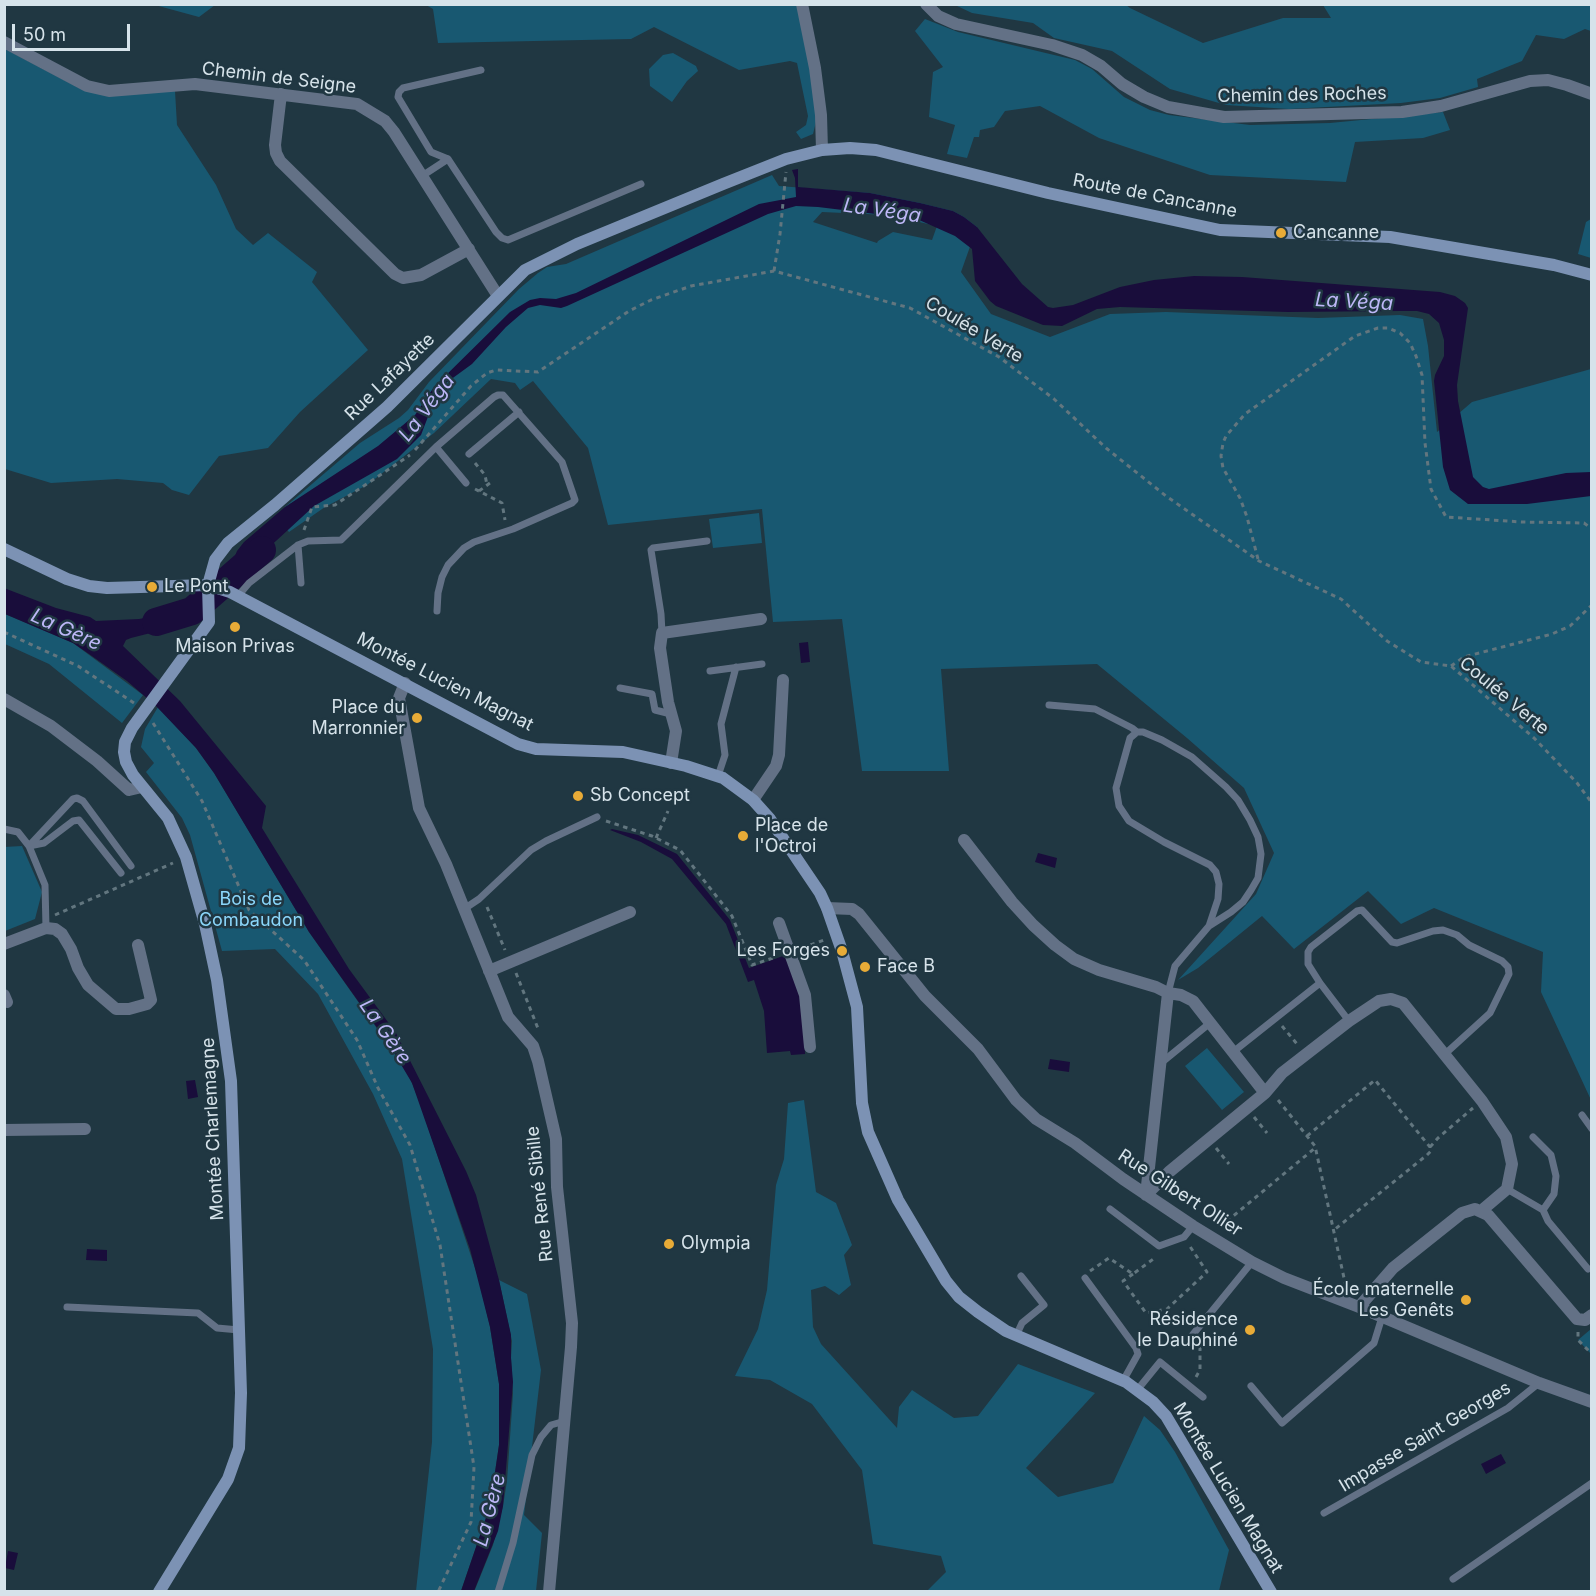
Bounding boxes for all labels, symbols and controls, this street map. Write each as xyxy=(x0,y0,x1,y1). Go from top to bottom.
scale bar xyxy=(15,12,134,50)
text: 50 m xyxy=(23,24,66,45)
street label: Chemin de Seigne xyxy=(201,58,357,98)
street label: Chemin des Roches xyxy=(1217,83,1387,107)
street label: Route de Cancanne xyxy=(1071,169,1239,223)
water label: La Véga xyxy=(842,194,922,228)
place label: Cancanne xyxy=(1293,222,1379,244)
marker: Cancanne xyxy=(1274,226,1288,240)
water label: La Véga xyxy=(1314,288,1394,316)
street label: Coulée Verte xyxy=(921,292,1027,368)
street label: Rue Lafayette xyxy=(341,329,439,425)
water label: La Véga xyxy=(394,370,460,446)
place label: Le Pont xyxy=(164,576,228,598)
marker: Le Pont xyxy=(145,580,159,594)
water label: La Gère xyxy=(27,604,105,656)
marker: Maison Privas xyxy=(228,620,242,634)
street label: Montée Lucien Magnat xyxy=(353,628,537,736)
place label: Maison Privas xyxy=(175,636,295,658)
street label: Coulée Verte xyxy=(1455,652,1553,740)
place label: Place du Marronnier xyxy=(311,697,405,740)
marker: Place du Marronnier xyxy=(410,711,424,725)
place label: Sb Concept xyxy=(590,785,690,807)
marker: Sb Concept xyxy=(571,789,585,803)
place label: Place de l'Octroi xyxy=(755,815,828,858)
marker: Place de l'Octroi xyxy=(736,829,750,843)
park label: Bois de Combaudon xyxy=(199,889,303,932)
place label: Les Forges xyxy=(737,940,830,962)
marker: Les Forges xyxy=(835,944,849,958)
place label: Face B xyxy=(877,956,935,978)
marker: Face B xyxy=(858,960,872,974)
water label: La Gère xyxy=(354,995,416,1069)
street label: Montée Charlemagne xyxy=(197,1037,229,1221)
street label: Rue René Sibille xyxy=(522,1125,558,1263)
street label: Rue Gilbert Ollier xyxy=(1114,1145,1246,1241)
place label: Olympia xyxy=(681,1233,751,1255)
marker: Olympia xyxy=(662,1237,676,1251)
place label: École maternelle Les Genêts xyxy=(1313,1279,1454,1322)
marker: École maternelle Les Genêts xyxy=(1459,1293,1473,1307)
place label: Résidence le Dauphiné xyxy=(1137,1309,1238,1352)
marker: Résidence le Dauphiné xyxy=(1243,1323,1257,1337)
street label: Impasse Saint Georges xyxy=(1335,1377,1515,1497)
street label: Montée Lucien Magnat xyxy=(1168,1399,1288,1577)
water label: La Gère xyxy=(469,1471,511,1549)

